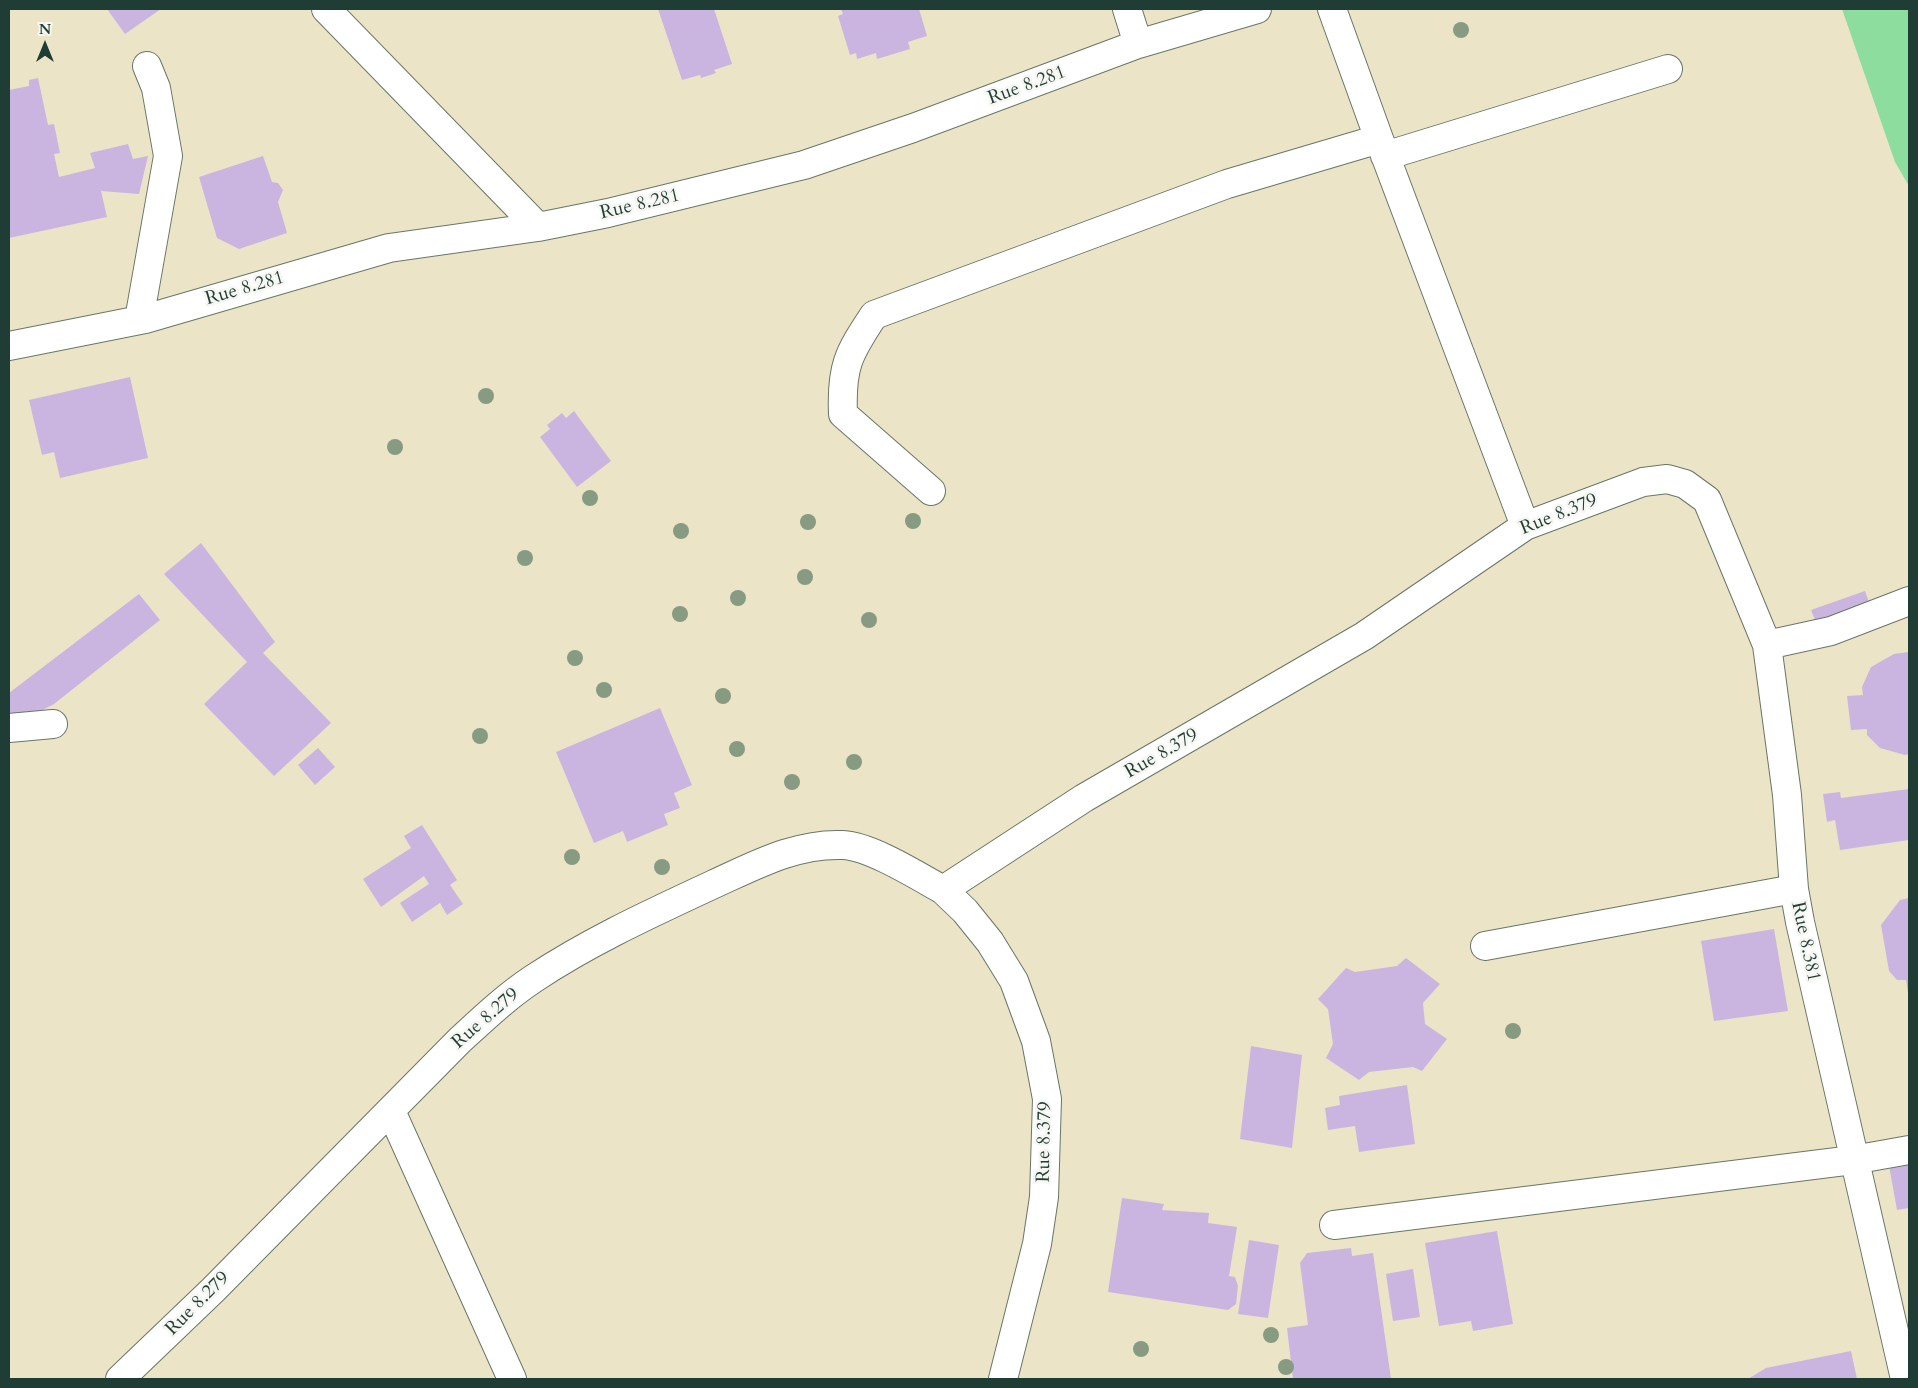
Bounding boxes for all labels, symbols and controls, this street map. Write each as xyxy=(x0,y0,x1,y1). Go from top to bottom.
north arrow xyxy=(20,20,70,70)
text: N xyxy=(39,20,51,39)
street label: Rue 8.281 xyxy=(985,61,1069,111)
street label: Rue 8.281 xyxy=(598,185,682,225)
street label: Rue 8.281 xyxy=(203,267,287,311)
street label: Rue 8.379 xyxy=(1517,489,1601,541)
street label: Rue 8.379 xyxy=(1121,724,1203,784)
street label: Rue 8.381 xyxy=(1785,900,1825,984)
street label: Rue 8.279 xyxy=(448,984,524,1054)
street label: Rue 8.379 xyxy=(1033,1101,1057,1183)
street label: Rue 8.279 xyxy=(161,1267,235,1341)

